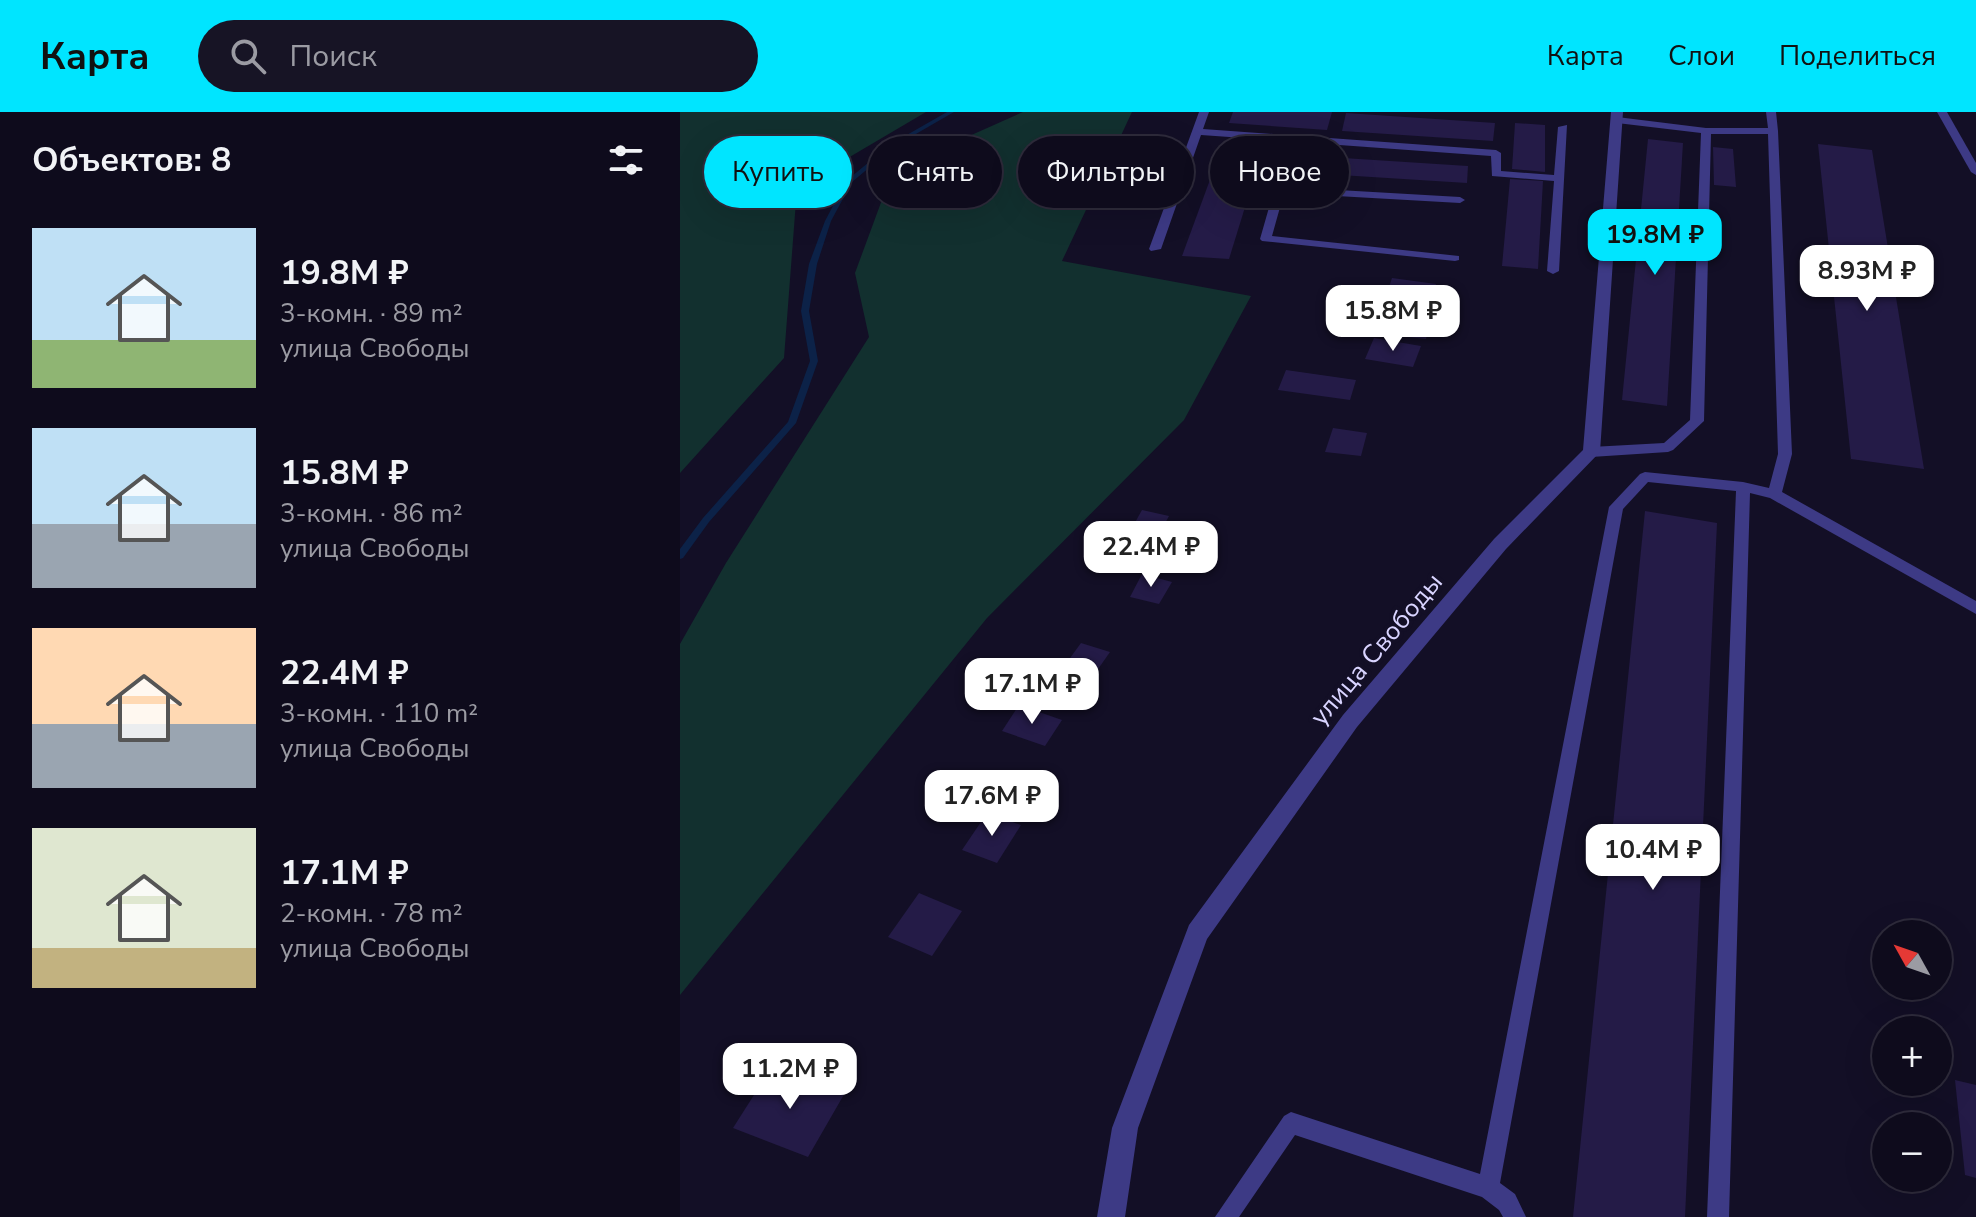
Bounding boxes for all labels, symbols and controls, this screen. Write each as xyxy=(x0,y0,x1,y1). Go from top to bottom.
search box xyxy=(198,20,758,92)
text: Карта xyxy=(40,31,150,82)
icon: search xyxy=(226,34,270,78)
text: Поиск xyxy=(290,36,377,77)
text: Карта xyxy=(1547,37,1624,75)
text: Слои xyxy=(1668,37,1735,75)
text: Поделиться xyxy=(1779,37,1936,75)
chip: Купить xyxy=(704,136,852,208)
chip: Снять xyxy=(868,136,1002,208)
chip: Фильтры xyxy=(1018,136,1194,208)
chip: Новое xyxy=(1210,136,1349,208)
text: Объектов: 8 xyxy=(32,137,231,183)
icon: filters xyxy=(604,138,648,182)
pin: 19.8M ₽ xyxy=(1581,209,1729,277)
text: 19.8M ₽ xyxy=(1606,217,1704,252)
pin: 8.93M ₽ xyxy=(1793,245,1941,313)
text: 19.8M ₽ xyxy=(280,250,409,296)
text: 8.93M ₽ xyxy=(1818,253,1916,288)
icon: home xyxy=(96,260,192,356)
pin: 15.8M ₽ xyxy=(1319,285,1467,353)
text: 15.8M ₽ xyxy=(1344,293,1442,328)
text: 3-комн. · 89 m² xyxy=(280,296,463,331)
text: улица Свободы xyxy=(280,331,469,366)
text: 15.8M ₽ xyxy=(280,450,409,496)
icon: home xyxy=(96,460,192,556)
text: 3-комн. · 86 m² xyxy=(280,496,463,531)
pin: 22.4M ₽ xyxy=(1077,521,1225,589)
text: 22.4M ₽ xyxy=(1102,529,1200,564)
text: улица Свободы xyxy=(280,531,469,566)
street label: улица Свободы xyxy=(1302,566,1451,733)
text: 22.4M ₽ xyxy=(280,650,409,696)
pin: 17.1M ₽ xyxy=(958,658,1106,726)
icon: home xyxy=(96,660,192,756)
text: 17.1M ₽ xyxy=(983,666,1081,701)
text: 3-комн. · 110 m² xyxy=(280,696,478,731)
text: улица Свободы xyxy=(280,731,469,766)
pin: 17.6M ₽ xyxy=(918,770,1066,838)
text: 17.6M ₽ xyxy=(943,778,1041,813)
pin: 10.4M ₽ xyxy=(1579,824,1727,892)
text: 10.4M ₽ xyxy=(1604,832,1702,867)
text: 17.1M ₽ xyxy=(280,850,409,896)
icon: home xyxy=(96,860,192,956)
text: 2-комн. · 78 m² xyxy=(280,896,463,931)
north arrow xyxy=(1872,920,1952,1000)
map controls xyxy=(1872,920,1952,1192)
text: улица Свободы xyxy=(280,931,469,966)
button: + xyxy=(1872,1016,1952,1096)
pin: 11.2M ₽ xyxy=(716,1043,864,1111)
text: 11.2M ₽ xyxy=(741,1051,839,1086)
button: − xyxy=(1872,1112,1952,1192)

